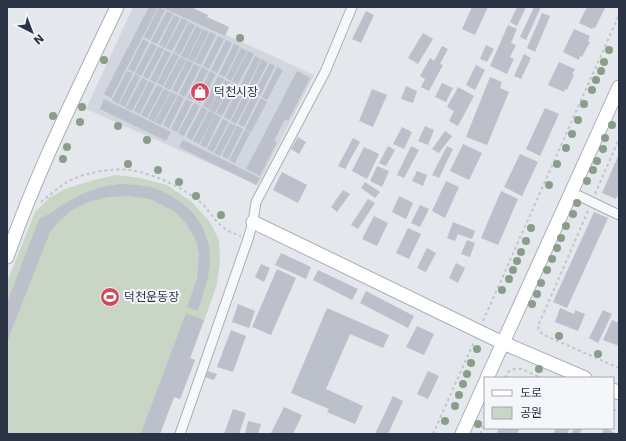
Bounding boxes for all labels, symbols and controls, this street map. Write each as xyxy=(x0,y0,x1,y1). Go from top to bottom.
north arrow xyxy=(12,12,52,52)
text: N xyxy=(31,31,46,47)
shop icon: 덕천시장 xyxy=(189,81,211,103)
place label: 덕천시장 xyxy=(214,85,258,99)
sports icon: 덕천운동장 xyxy=(99,286,121,308)
place label: 덕천운동장 xyxy=(124,290,179,304)
legend xyxy=(484,377,614,429)
text: 도로 xyxy=(520,386,542,400)
text: 공원 xyxy=(520,406,542,420)

